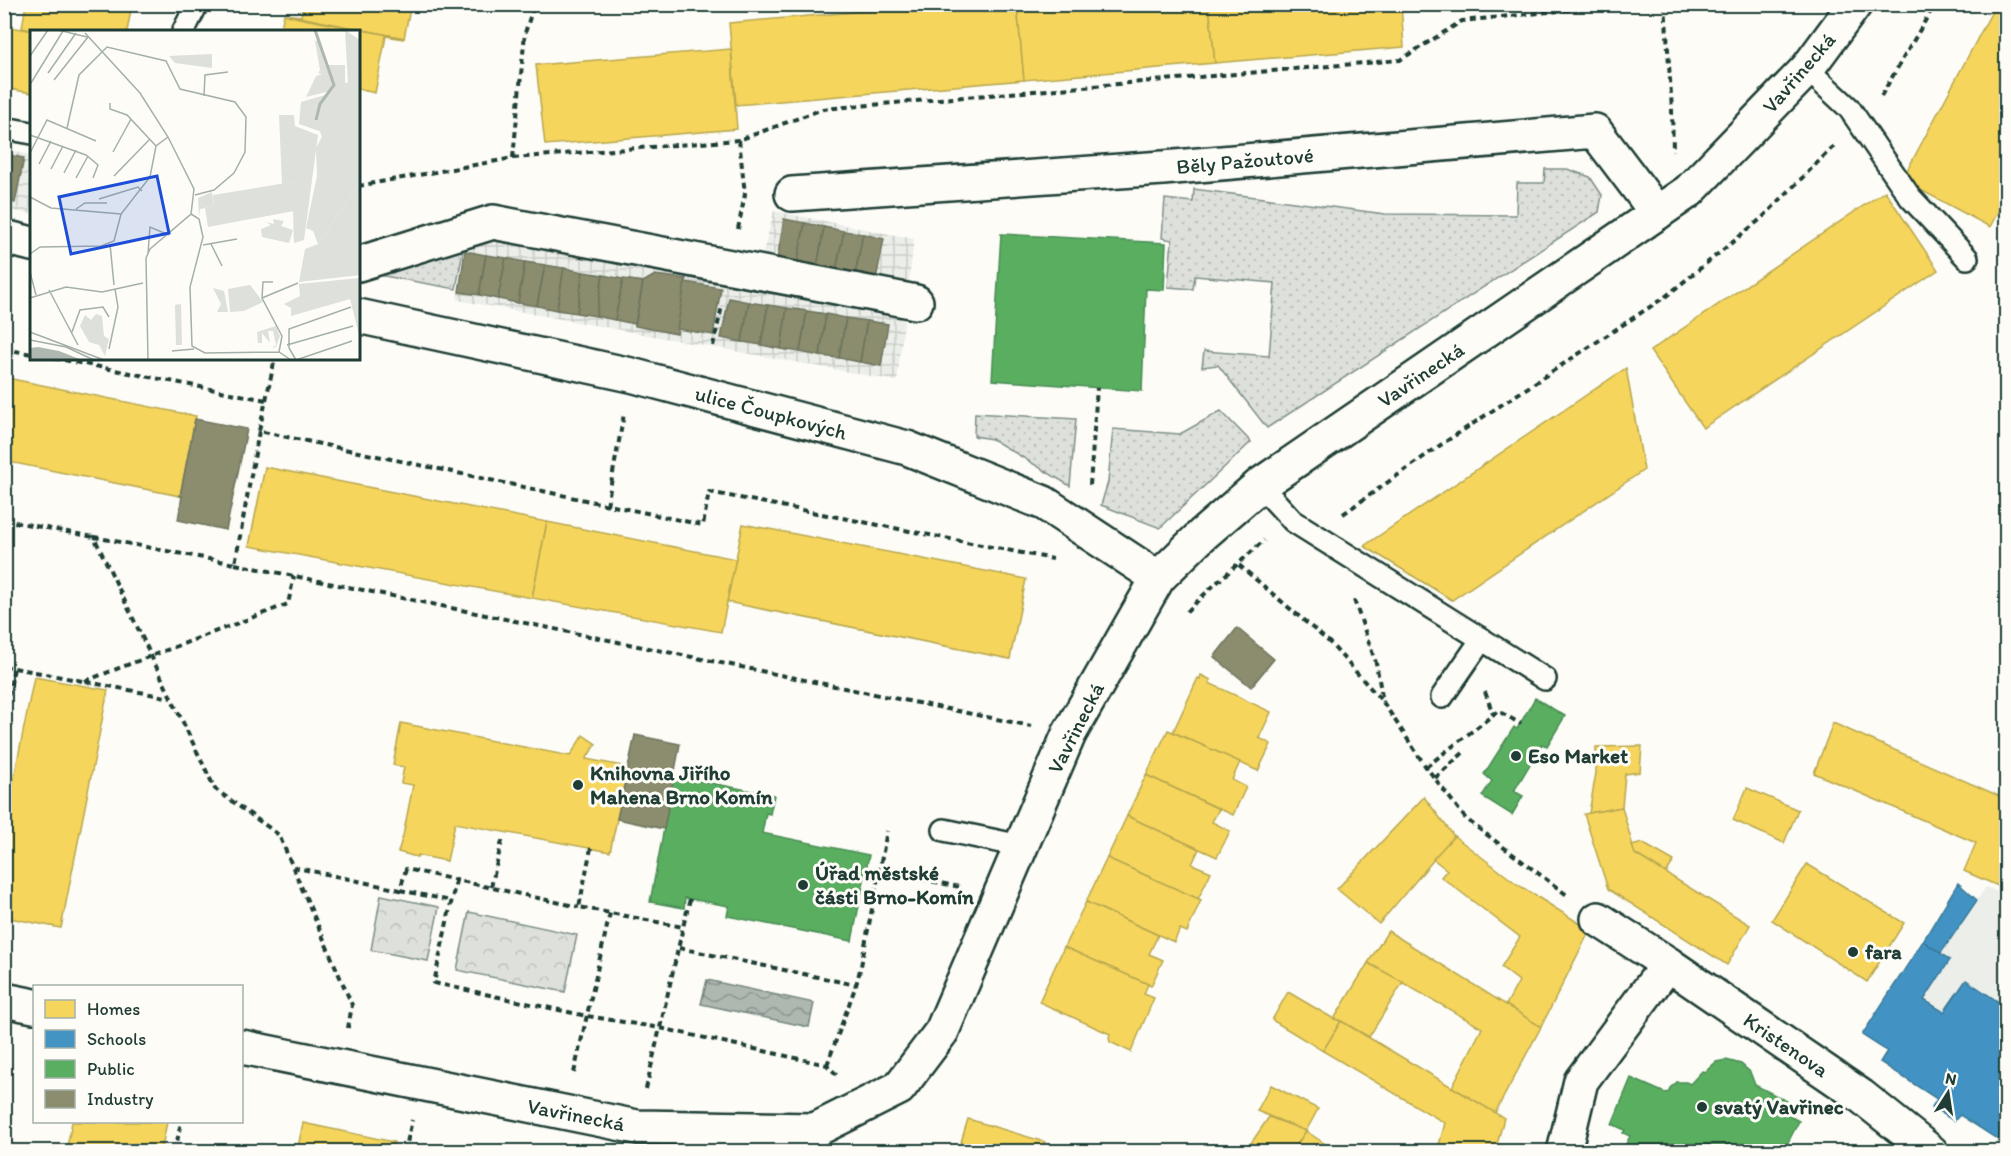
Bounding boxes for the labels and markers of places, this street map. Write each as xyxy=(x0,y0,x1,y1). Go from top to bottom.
place label: Eso Market xyxy=(1528,743,1628,768)
marker: Eso Market xyxy=(1509,749,1523,763)
place label: Knihovna Jiřího Mahena Brno Komín xyxy=(590,760,773,809)
marker: Knihovna Jiřího Mahena Brno Komín xyxy=(571,778,585,792)
place label: Úřad městské části Brno-Komín xyxy=(815,860,974,909)
marker: Úřad městské části Brno-Komín xyxy=(796,878,810,892)
place label: fara xyxy=(1865,939,1902,964)
marker: fara xyxy=(1846,945,1860,959)
place label: svatý Vavřinec xyxy=(1714,1094,1844,1120)
marker: svatý Vavřinec xyxy=(1695,1100,1709,1114)

